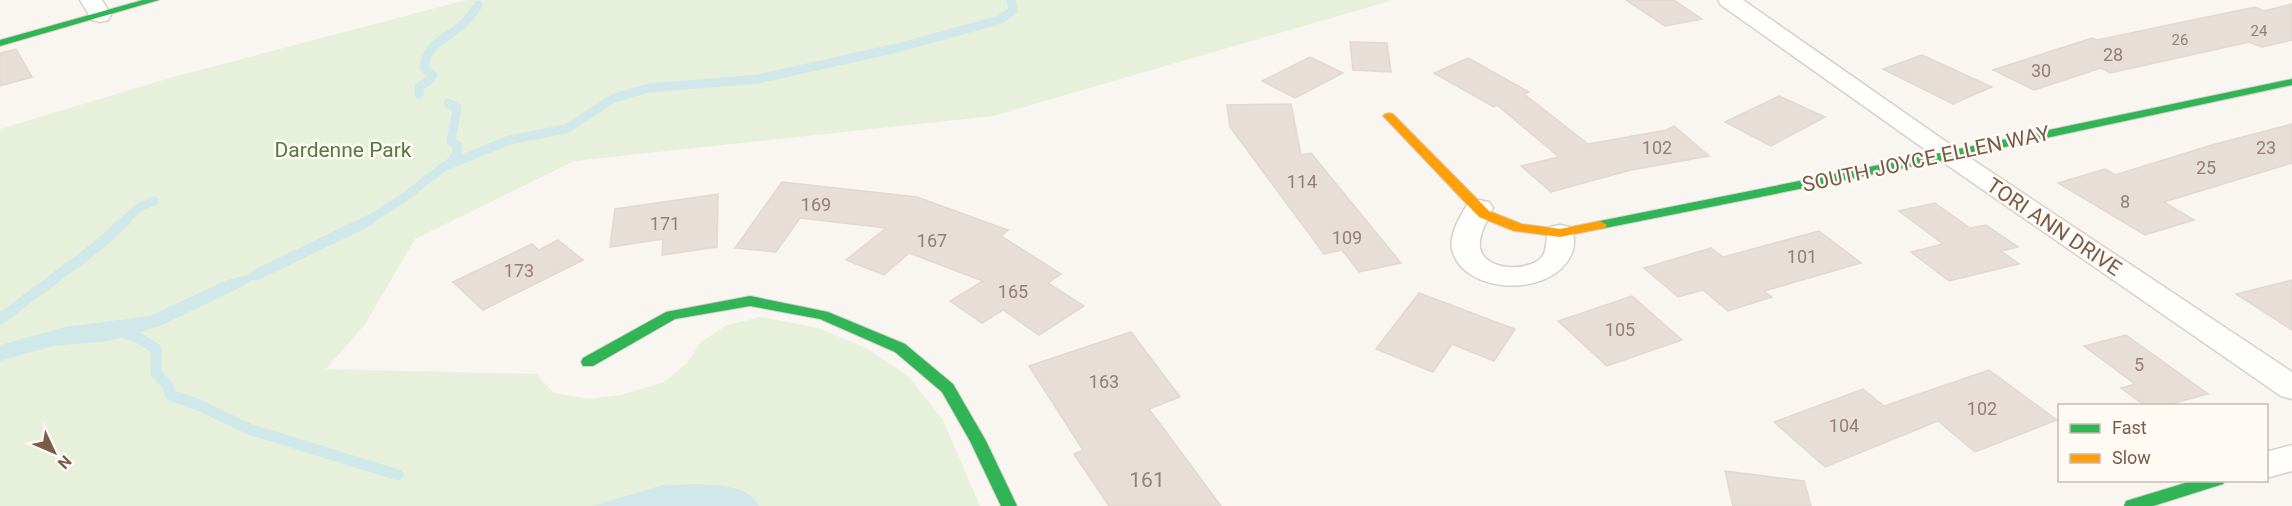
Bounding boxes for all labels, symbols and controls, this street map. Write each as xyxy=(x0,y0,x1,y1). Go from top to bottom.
house number: 24 xyxy=(2251,22,2268,40)
house number: 26 xyxy=(2172,31,2188,49)
house number: 28 xyxy=(2103,44,2123,65)
house number: 30 xyxy=(2031,60,2051,81)
street label: SOUTH JOYCE ELLEN WAY xyxy=(1800,121,2052,197)
house number: 102 xyxy=(1642,137,1672,158)
house number: 23 xyxy=(2256,137,2276,158)
park label: Dardenne Park xyxy=(275,138,412,162)
house number: 25 xyxy=(2196,157,2216,178)
house number: 114 xyxy=(1287,171,1317,192)
street label: TORI ANN DRIVE xyxy=(1982,173,2126,281)
house number: 8 xyxy=(2120,191,2130,212)
house number: 169 xyxy=(801,194,831,215)
house number: 171 xyxy=(650,213,680,234)
house number: 109 xyxy=(1332,227,1362,248)
house number: 167 xyxy=(917,230,947,251)
house number: 101 xyxy=(1787,246,1817,267)
house number: 173 xyxy=(504,260,534,281)
house number: 165 xyxy=(998,281,1028,302)
house number: 105 xyxy=(1605,319,1635,340)
house number: 5 xyxy=(2134,354,2144,375)
house number: 163 xyxy=(1089,371,1119,392)
house number: 102 xyxy=(1967,398,1997,419)
legend xyxy=(2058,404,2268,482)
house number: 104 xyxy=(1829,415,1859,436)
text: Fast xyxy=(2112,417,2147,438)
north arrow xyxy=(24,422,84,482)
text: Slow xyxy=(2112,447,2151,468)
text: N xyxy=(54,451,75,473)
house number: 161 xyxy=(1129,468,1165,492)

